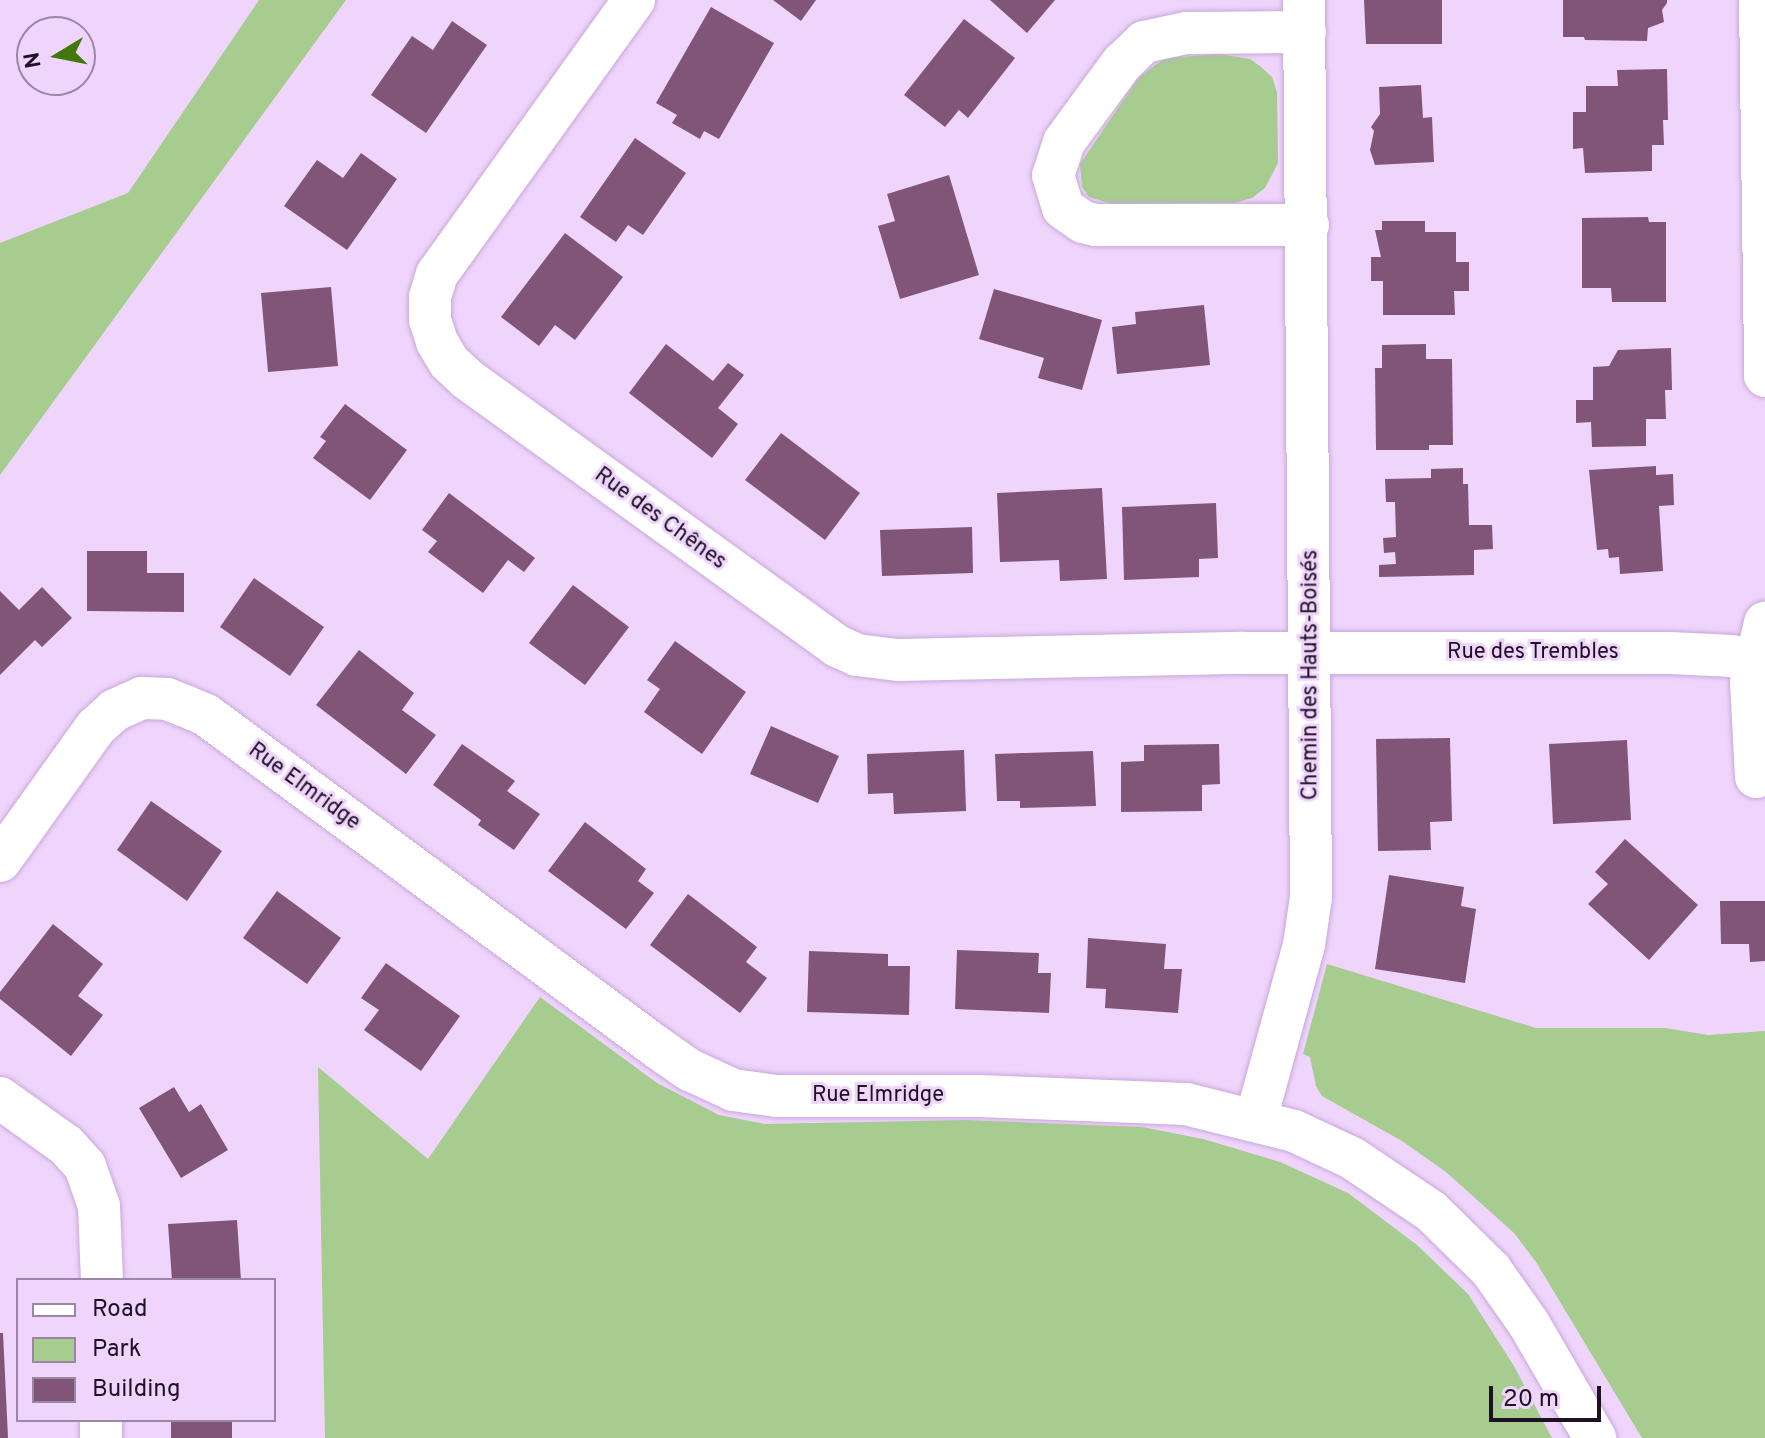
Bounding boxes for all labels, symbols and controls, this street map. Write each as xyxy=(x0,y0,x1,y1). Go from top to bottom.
north arrow xyxy=(16,16,96,96)
text: N xyxy=(19,50,49,70)
street label: Rue des Chênes xyxy=(589,462,731,576)
street label: Chemin des Hauts-Boisés xyxy=(1298,550,1324,800)
street label: Rue des Trembles xyxy=(1447,640,1619,666)
street label: Rue Elmridge xyxy=(243,738,365,836)
street label: Rue Elmridge xyxy=(812,1083,944,1109)
legend xyxy=(16,1278,276,1422)
text: Road xyxy=(92,1295,148,1325)
text: Park xyxy=(92,1335,142,1365)
scale bar xyxy=(1493,1370,1605,1420)
text: Building xyxy=(92,1375,181,1405)
text: 20 m xyxy=(1503,1385,1559,1415)

